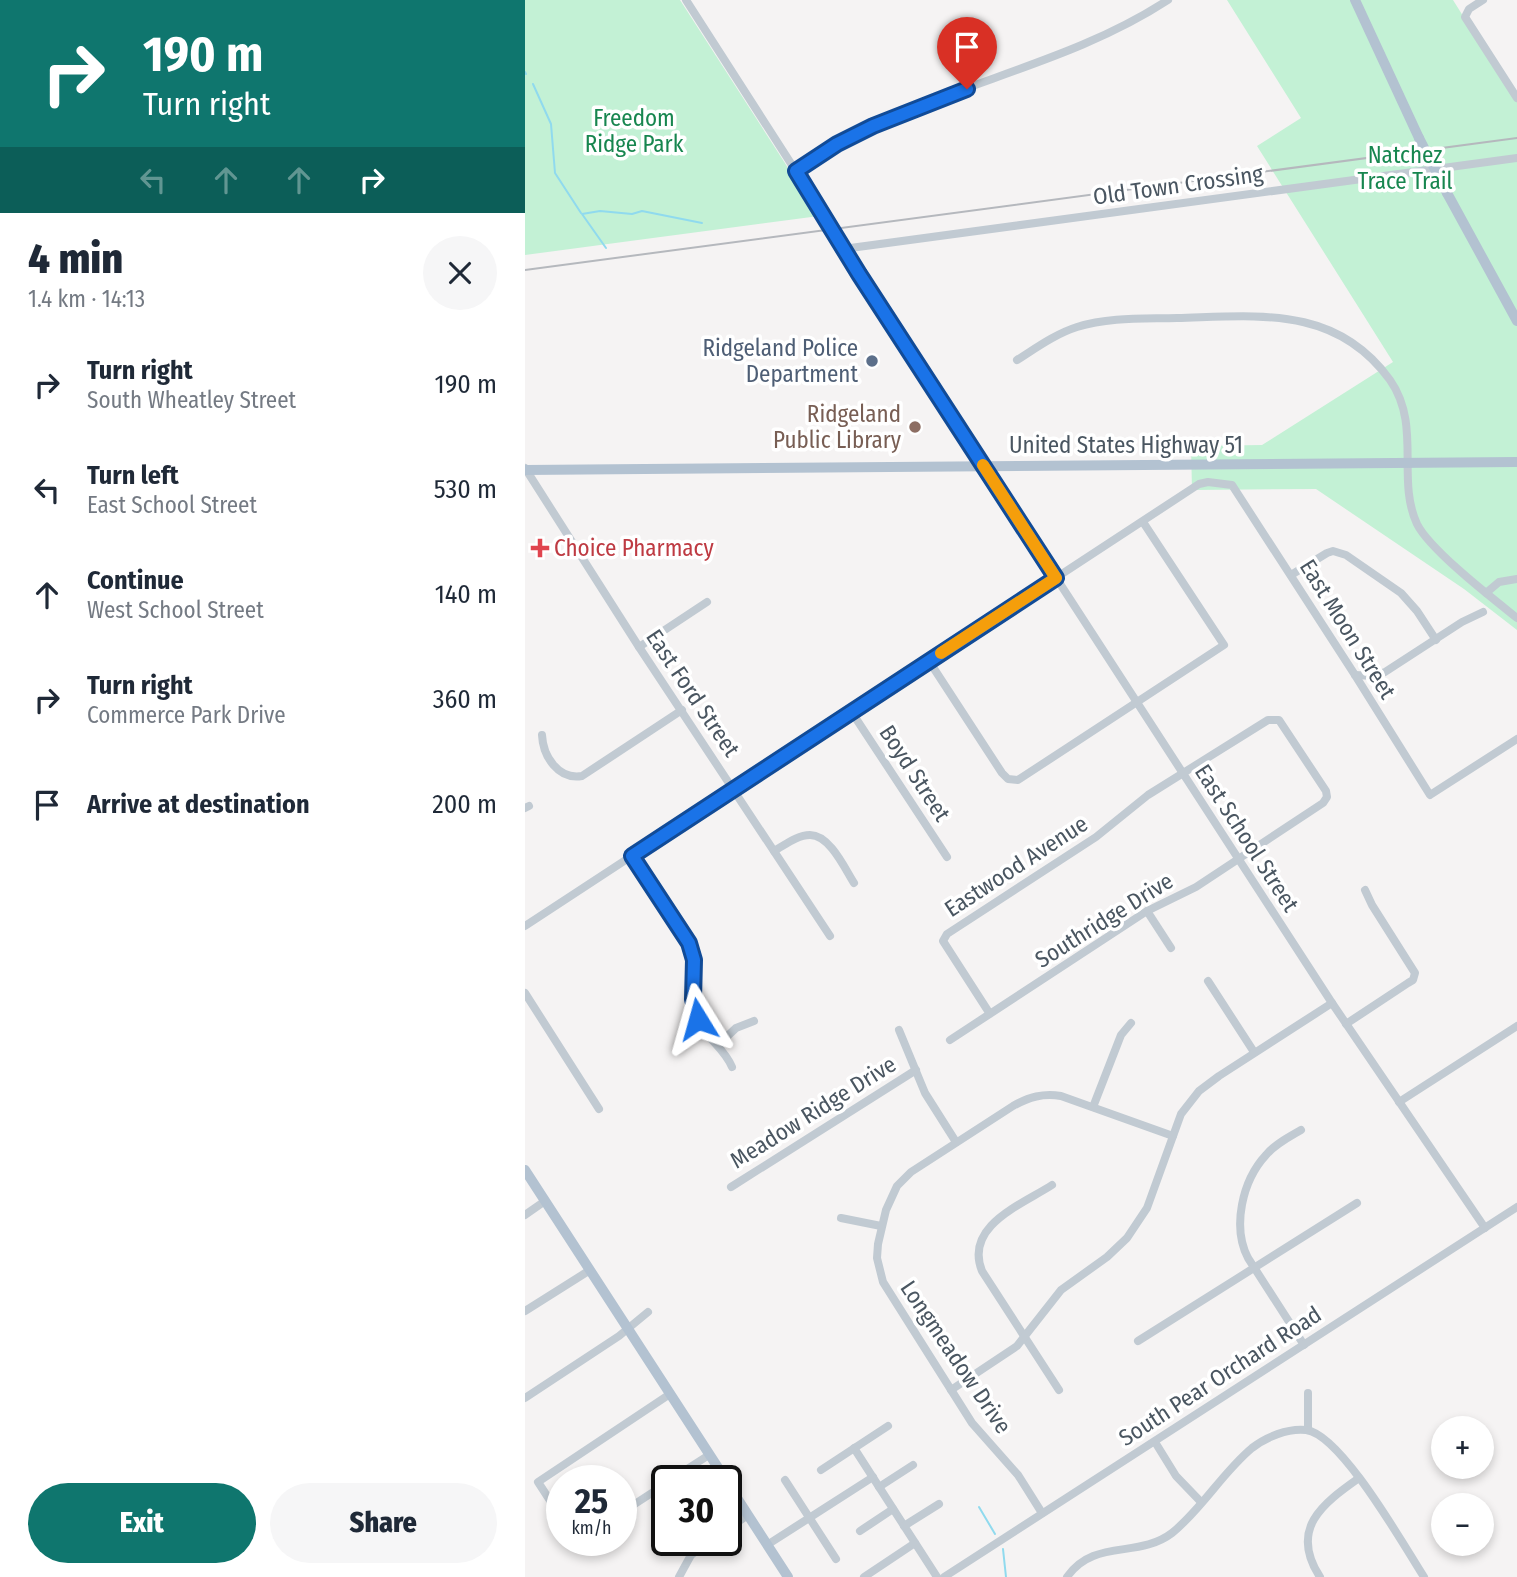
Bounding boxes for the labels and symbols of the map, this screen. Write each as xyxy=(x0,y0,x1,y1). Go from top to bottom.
pin xyxy=(937,17,997,89)
park label: Freedom Ridge Park xyxy=(585,104,684,158)
park label: Natchez Trace Trail xyxy=(1357,141,1453,195)
street label: Old Town Crossing xyxy=(1091,159,1265,211)
place label: Ridgeland Police Department xyxy=(702,334,858,388)
marker: Ridgeland Police Department xyxy=(864,353,880,369)
place label: Ridgeland Public Library xyxy=(773,400,902,454)
marker: Ridgeland Public Library xyxy=(907,419,923,435)
street label: United States Highway 51 xyxy=(1009,431,1243,459)
place label: Choice Pharmacy xyxy=(554,534,714,562)
marker: Choice Pharmacy xyxy=(532,540,548,556)
street label: East Moon Street xyxy=(1294,554,1402,704)
street label: East Ford Street xyxy=(640,624,746,762)
street label: Boyd Street xyxy=(874,720,957,827)
street label: East School Street xyxy=(1189,759,1305,917)
street label: Eastwood Avenue xyxy=(939,809,1093,923)
street label: Southridge Drive xyxy=(1030,866,1178,974)
position arrow xyxy=(661,982,735,1056)
street label: Meadow Ridge Drive xyxy=(725,1050,901,1174)
street label: Longmeadow Drive xyxy=(895,1275,1017,1439)
street label: South Pear Orchard Road xyxy=(1114,1300,1326,1452)
speed limit sign: 30 xyxy=(651,1465,742,1556)

